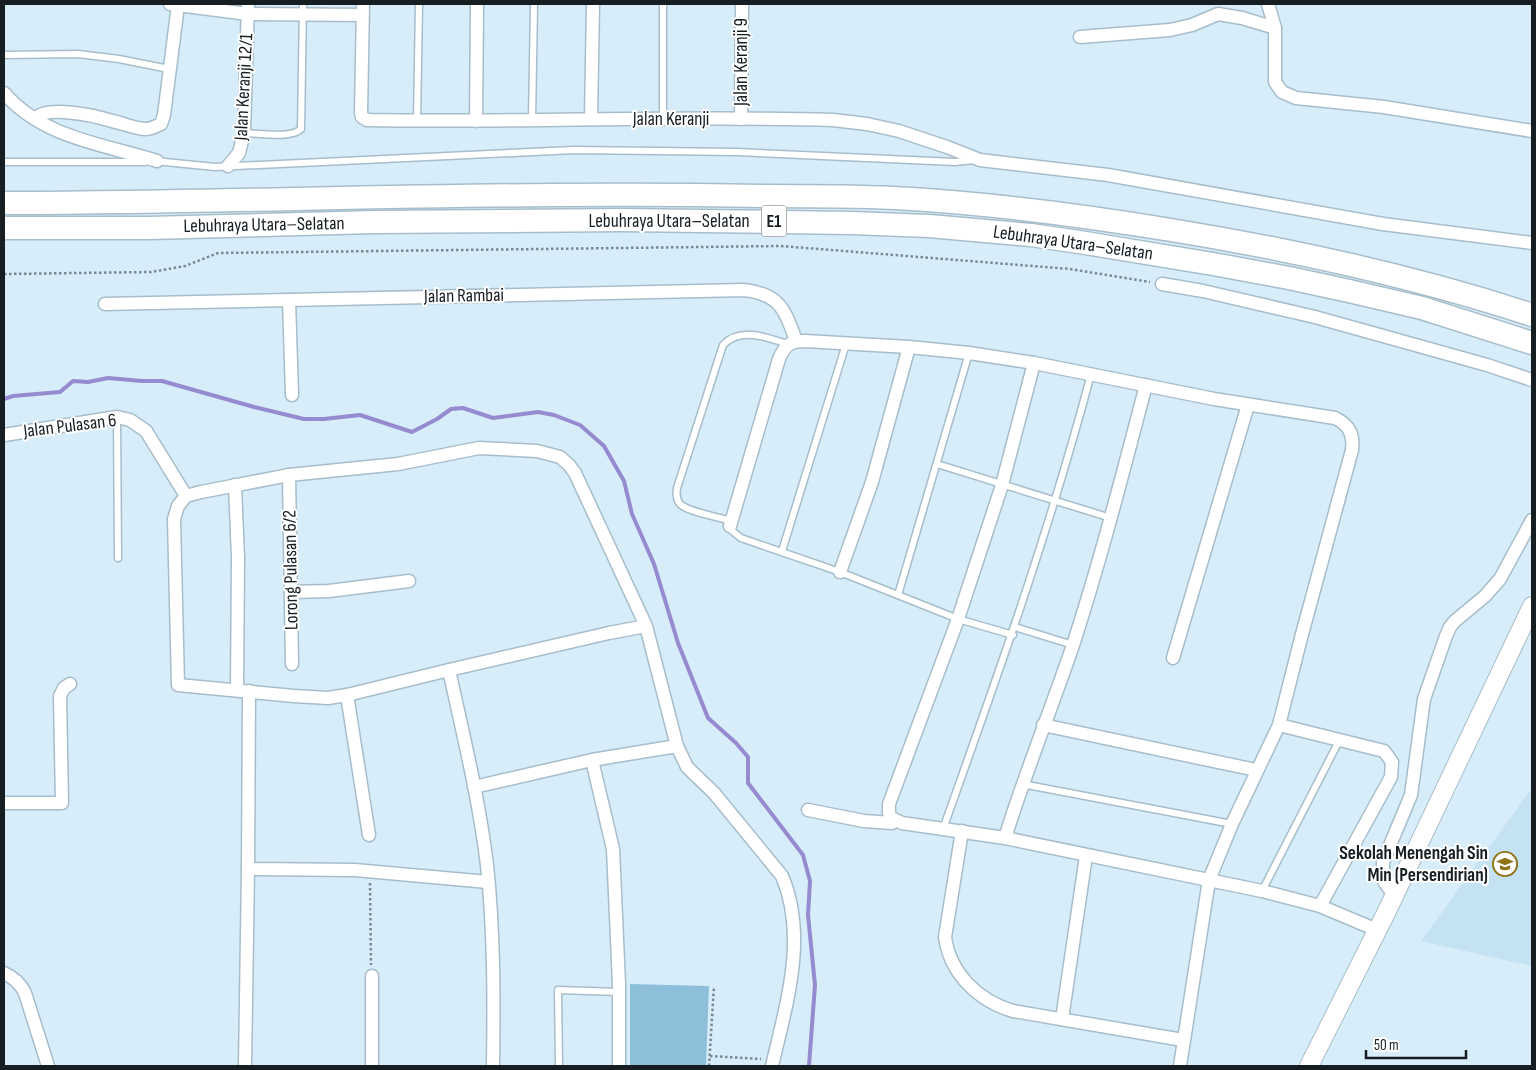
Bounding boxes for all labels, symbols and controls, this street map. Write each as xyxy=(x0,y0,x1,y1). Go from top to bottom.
street label: Jalan Keranji 9 xyxy=(730,18,753,107)
street label: Jalan Keranji 12/1 xyxy=(230,33,258,142)
street label: Jalan Keranji xyxy=(632,108,709,131)
road number: E1 xyxy=(762,206,786,237)
street label: Lebuhraya Utara–Selatan xyxy=(588,210,750,233)
street label: Lebuhraya Utara–Selatan xyxy=(183,212,345,238)
street label: Lebuhraya Utara–Selatan xyxy=(992,220,1154,266)
street label: Jalan Rambai xyxy=(423,284,504,308)
street label: Jalan Pulasan 6 xyxy=(21,409,118,443)
street label: Lorong Pulasan 6/2 xyxy=(278,510,304,630)
place label: Sekolah Menengah Sin Min (Persendirian) xyxy=(1339,842,1488,887)
school or university icon: Sekolah Menengah Sin Min (Persendirian) xyxy=(1492,851,1518,877)
scale bar xyxy=(1366,1028,1466,1060)
text: 50 m xyxy=(1374,1036,1399,1055)

